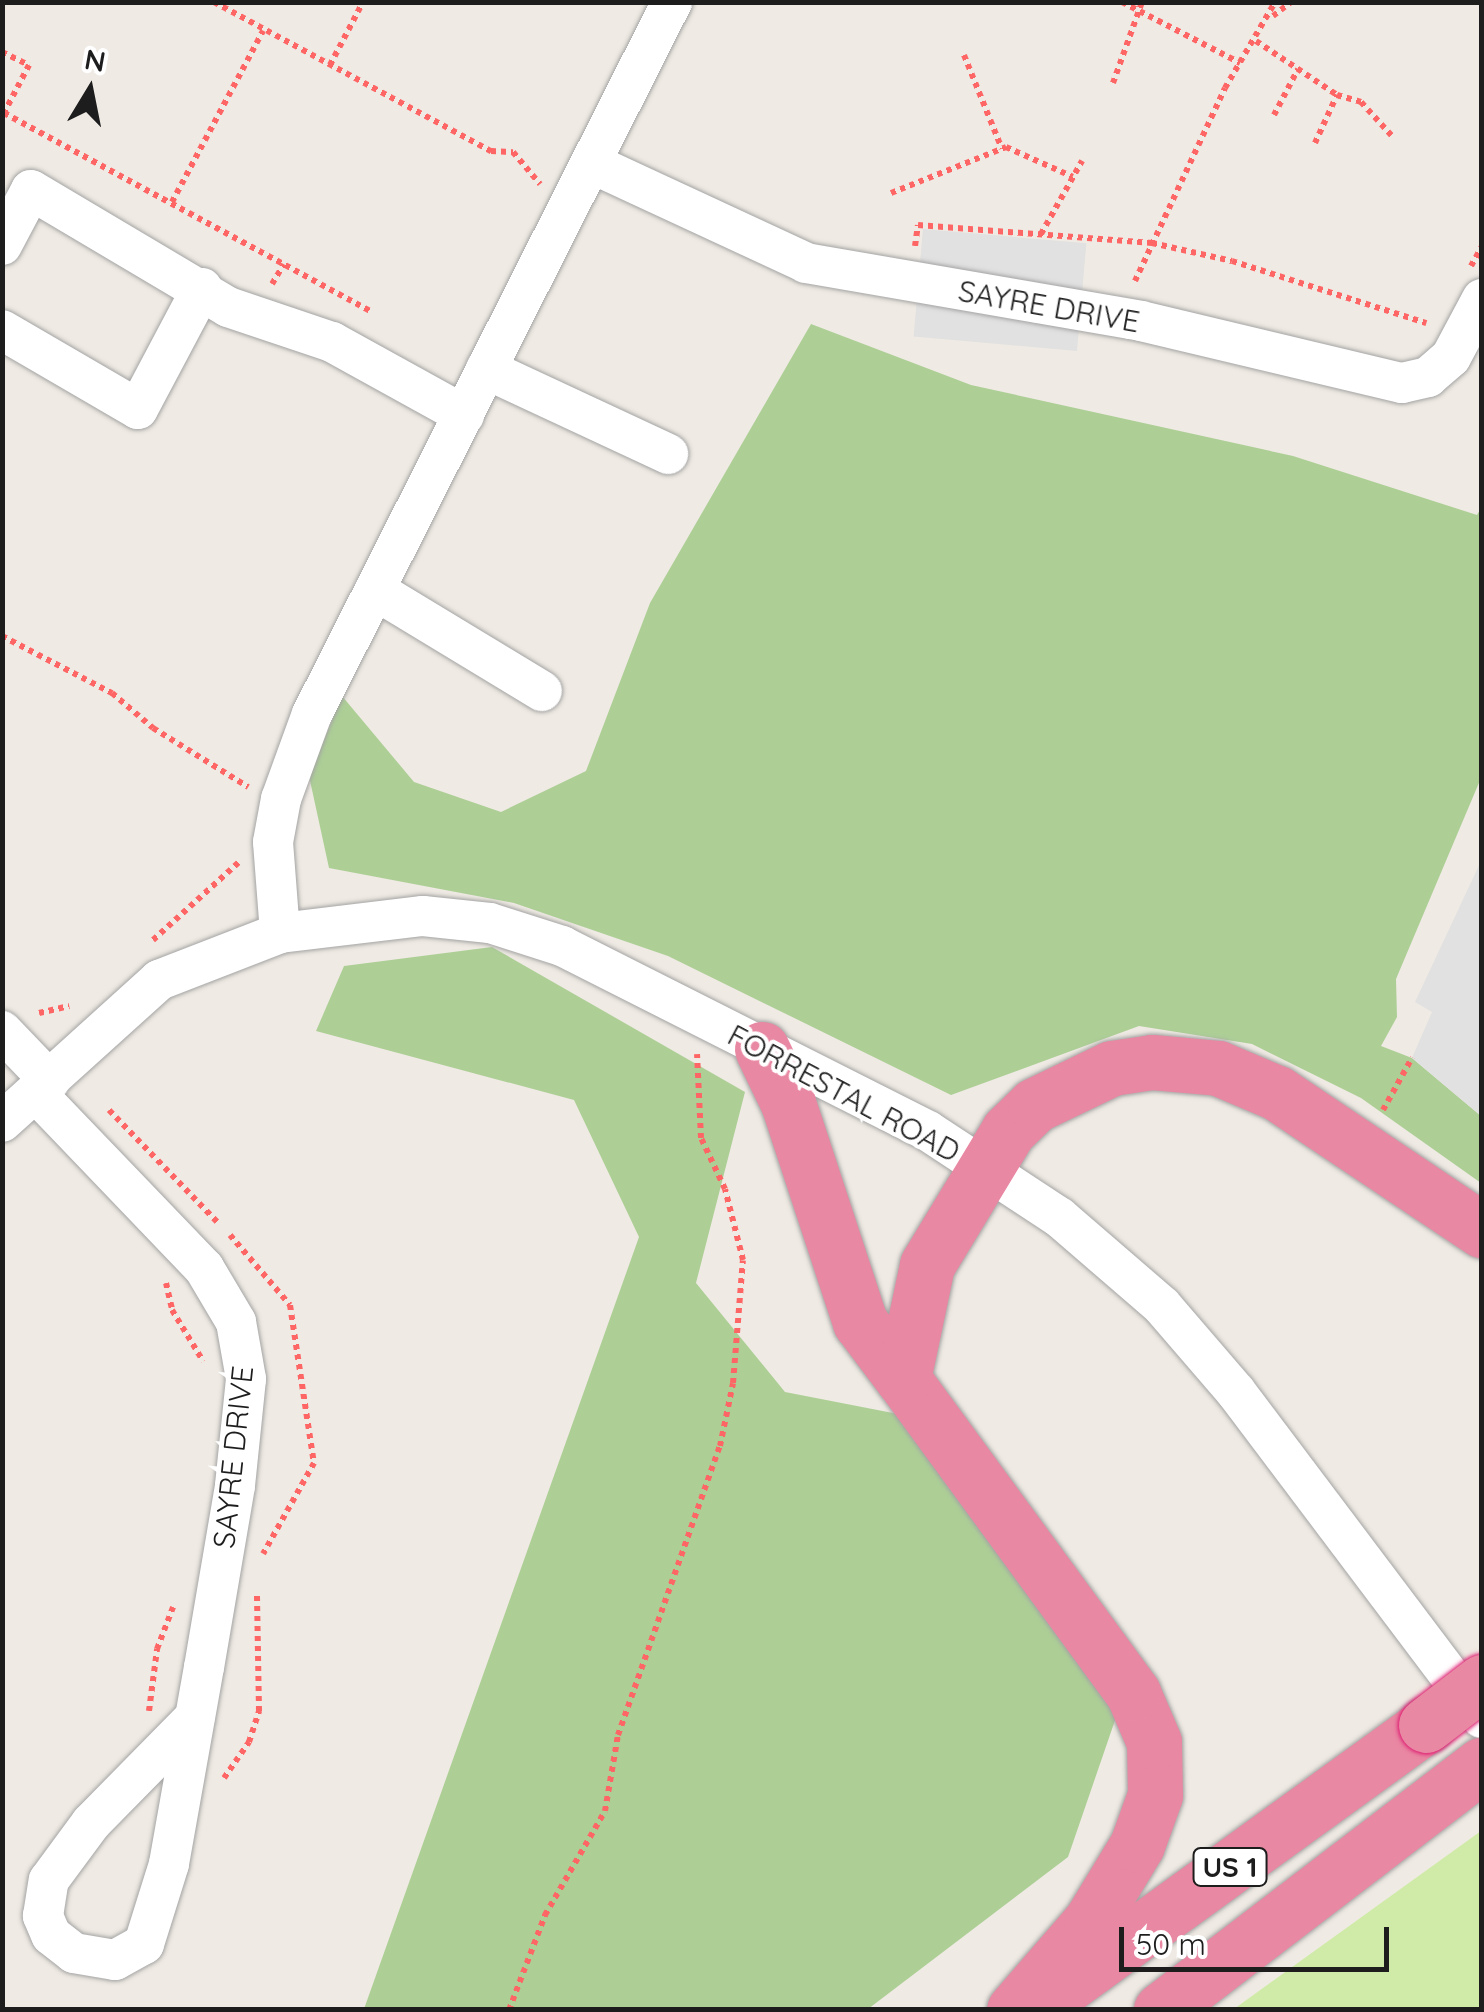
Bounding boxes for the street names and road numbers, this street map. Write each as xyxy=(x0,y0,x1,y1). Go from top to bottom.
street label: SAYRE DRIVE xyxy=(956,272,1142,340)
street label: FORRESTAL ROAD xyxy=(722,1017,966,1169)
street label: SAYRE DRIVE xyxy=(206,1364,260,1550)
road number: US 1 xyxy=(1192,1844,1268,1890)

